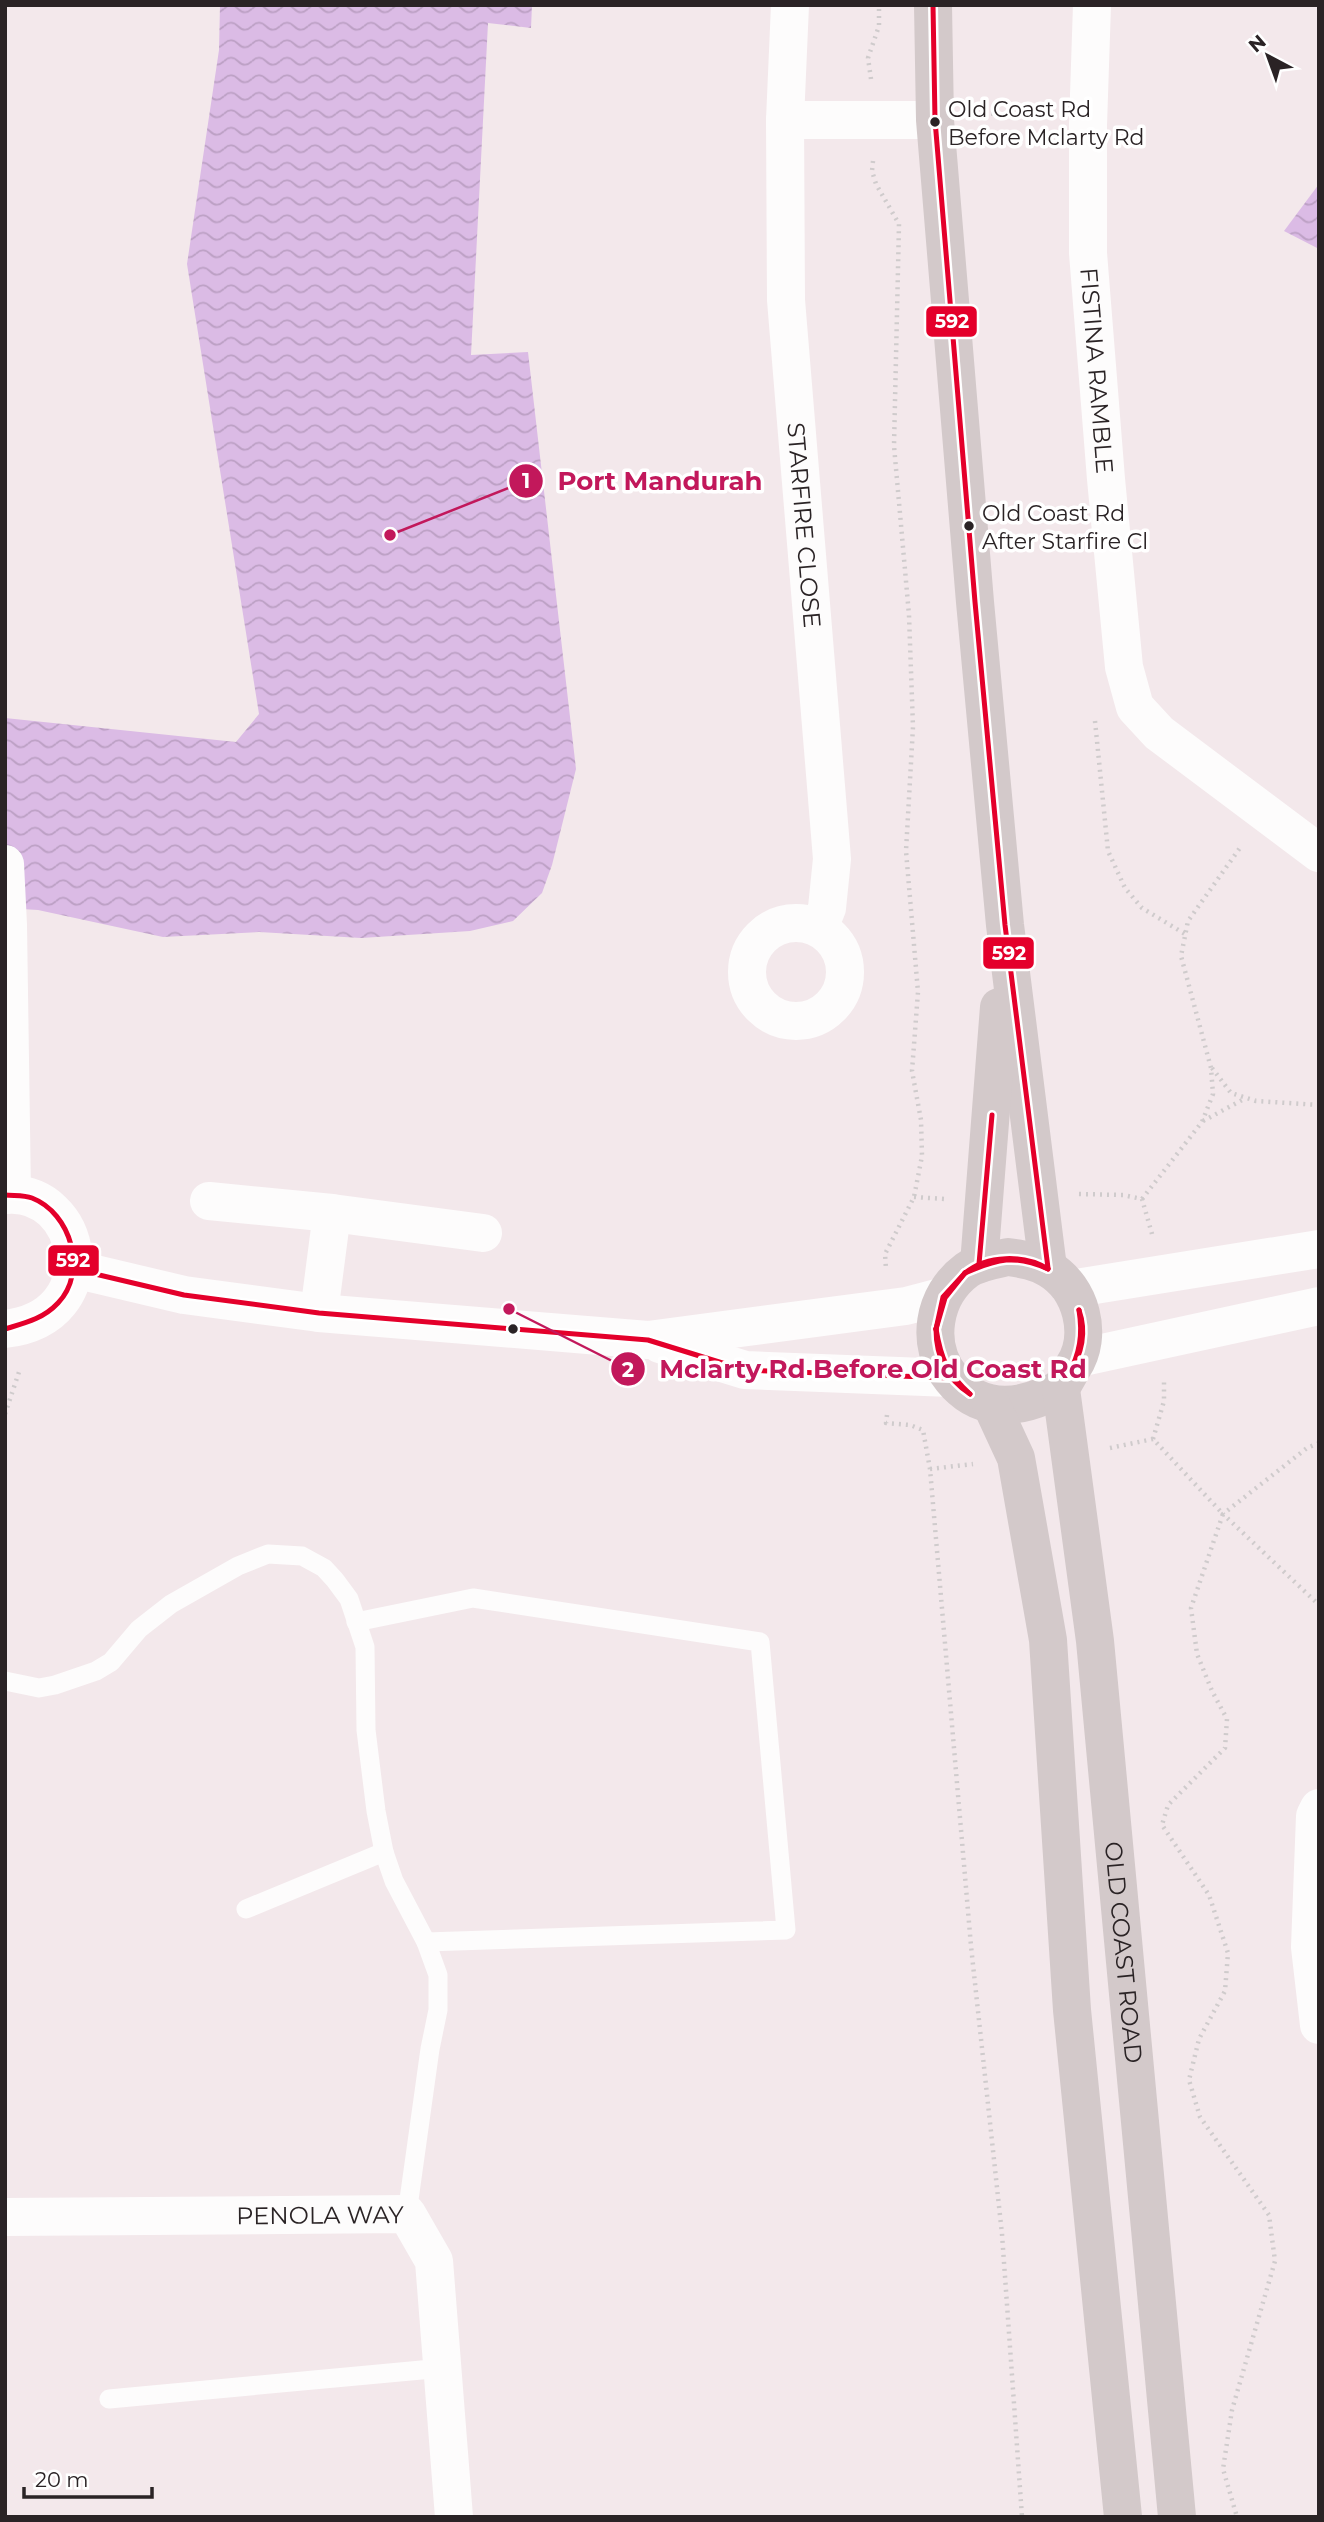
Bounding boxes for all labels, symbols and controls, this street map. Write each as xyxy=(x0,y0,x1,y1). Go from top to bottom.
north arrow xyxy=(1233,21,1303,91)
text: N xyxy=(1244,30,1271,57)
place label: Old Coast Rd Before Mclarty Rd xyxy=(948,96,1144,151)
marker: Old Coast Rd Before Mclarty Rd xyxy=(928,115,942,129)
street label: FISTINA RAMBLE xyxy=(1075,266,1120,475)
line badge: 592 xyxy=(925,305,978,338)
text: 592 xyxy=(935,310,969,333)
street label: STARFIRE CLOSE xyxy=(782,421,827,629)
callout: Port Mandurah xyxy=(508,457,776,504)
text: Port Mandurah xyxy=(557,465,763,497)
text: 1 xyxy=(522,468,530,493)
place label: Old Coast Rd After Starfire Cl xyxy=(982,500,1148,555)
marker: Old Coast Rd After Starfire Cl xyxy=(962,519,976,533)
line badge: 592 xyxy=(982,936,1035,970)
text: 592 xyxy=(992,942,1026,965)
line badge: 592 xyxy=(47,1244,100,1277)
text: 592 xyxy=(56,1249,90,1272)
unlabelled marker xyxy=(506,1322,520,1336)
callout: Mclarty Rd Before Old Coast Rd xyxy=(610,1346,1101,1393)
text: Mclarty Rd Before Old Coast Rd xyxy=(659,1353,1087,1385)
text: 2 xyxy=(622,1357,634,1382)
street label: OLD COAST ROAD xyxy=(1099,1840,1149,2065)
street label: PENOLA WAY xyxy=(236,2200,405,2230)
scale bar xyxy=(24,2456,152,2500)
text: 20 m xyxy=(35,2467,89,2492)

